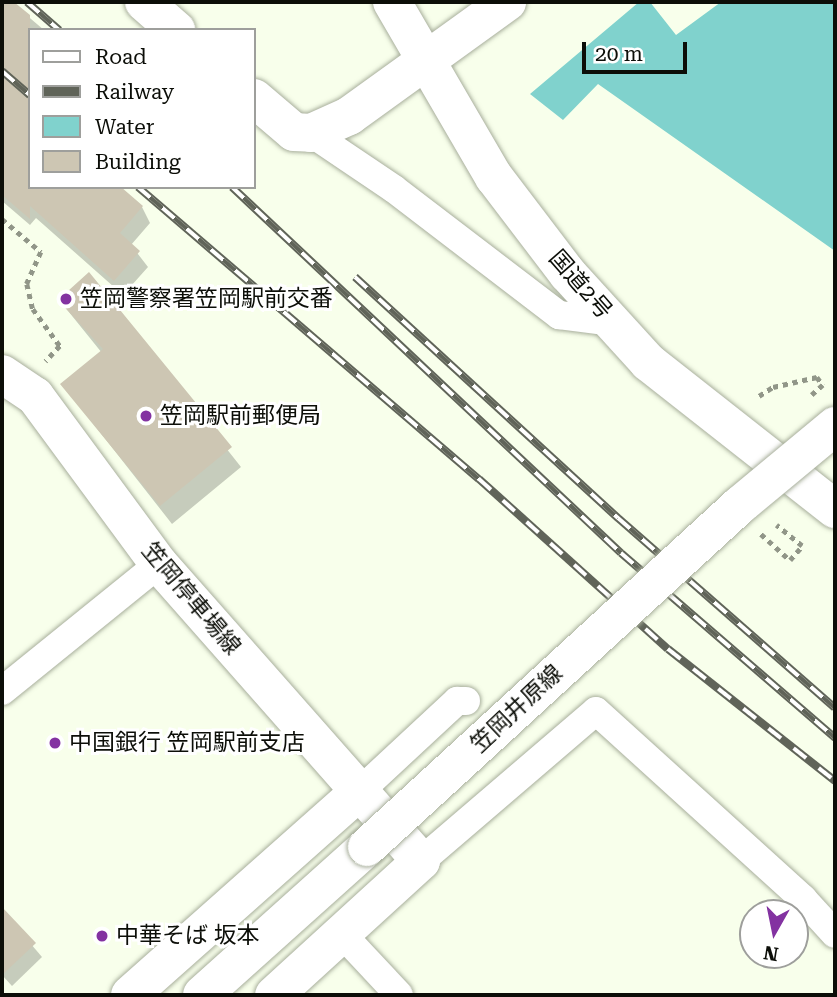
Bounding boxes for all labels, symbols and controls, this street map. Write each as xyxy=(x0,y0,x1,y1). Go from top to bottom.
legend xyxy=(28,28,256,189)
scale bar xyxy=(585,28,690,72)
text: 20 m xyxy=(595,42,643,66)
text: Road xyxy=(95,45,147,69)
text: Railway xyxy=(95,80,174,104)
text: Water xyxy=(95,115,154,139)
text: Building xyxy=(95,150,181,174)
street label: 国道2号 xyxy=(543,245,617,325)
place label: 笠岡警察署笠岡駅前交番 xyxy=(80,285,333,313)
marker: 笠岡警察署笠岡駅前交番 xyxy=(58,291,74,307)
place label: 笠岡駅前郵便局 xyxy=(160,402,321,430)
marker: 笠岡駅前郵便局 xyxy=(138,408,154,424)
street label: 笠岡停車場線 xyxy=(136,537,246,661)
street label: 笠岡井原線 xyxy=(466,660,568,758)
place label: 中国銀行 笠岡駅前支店 xyxy=(69,729,305,757)
marker: 中国銀行 笠岡駅前支店 xyxy=(47,735,63,751)
north arrow xyxy=(739,899,809,969)
place label: 中華そば 坂本 xyxy=(116,922,260,950)
marker: 中華そば 坂本 xyxy=(94,928,110,944)
text: N xyxy=(762,941,780,966)

